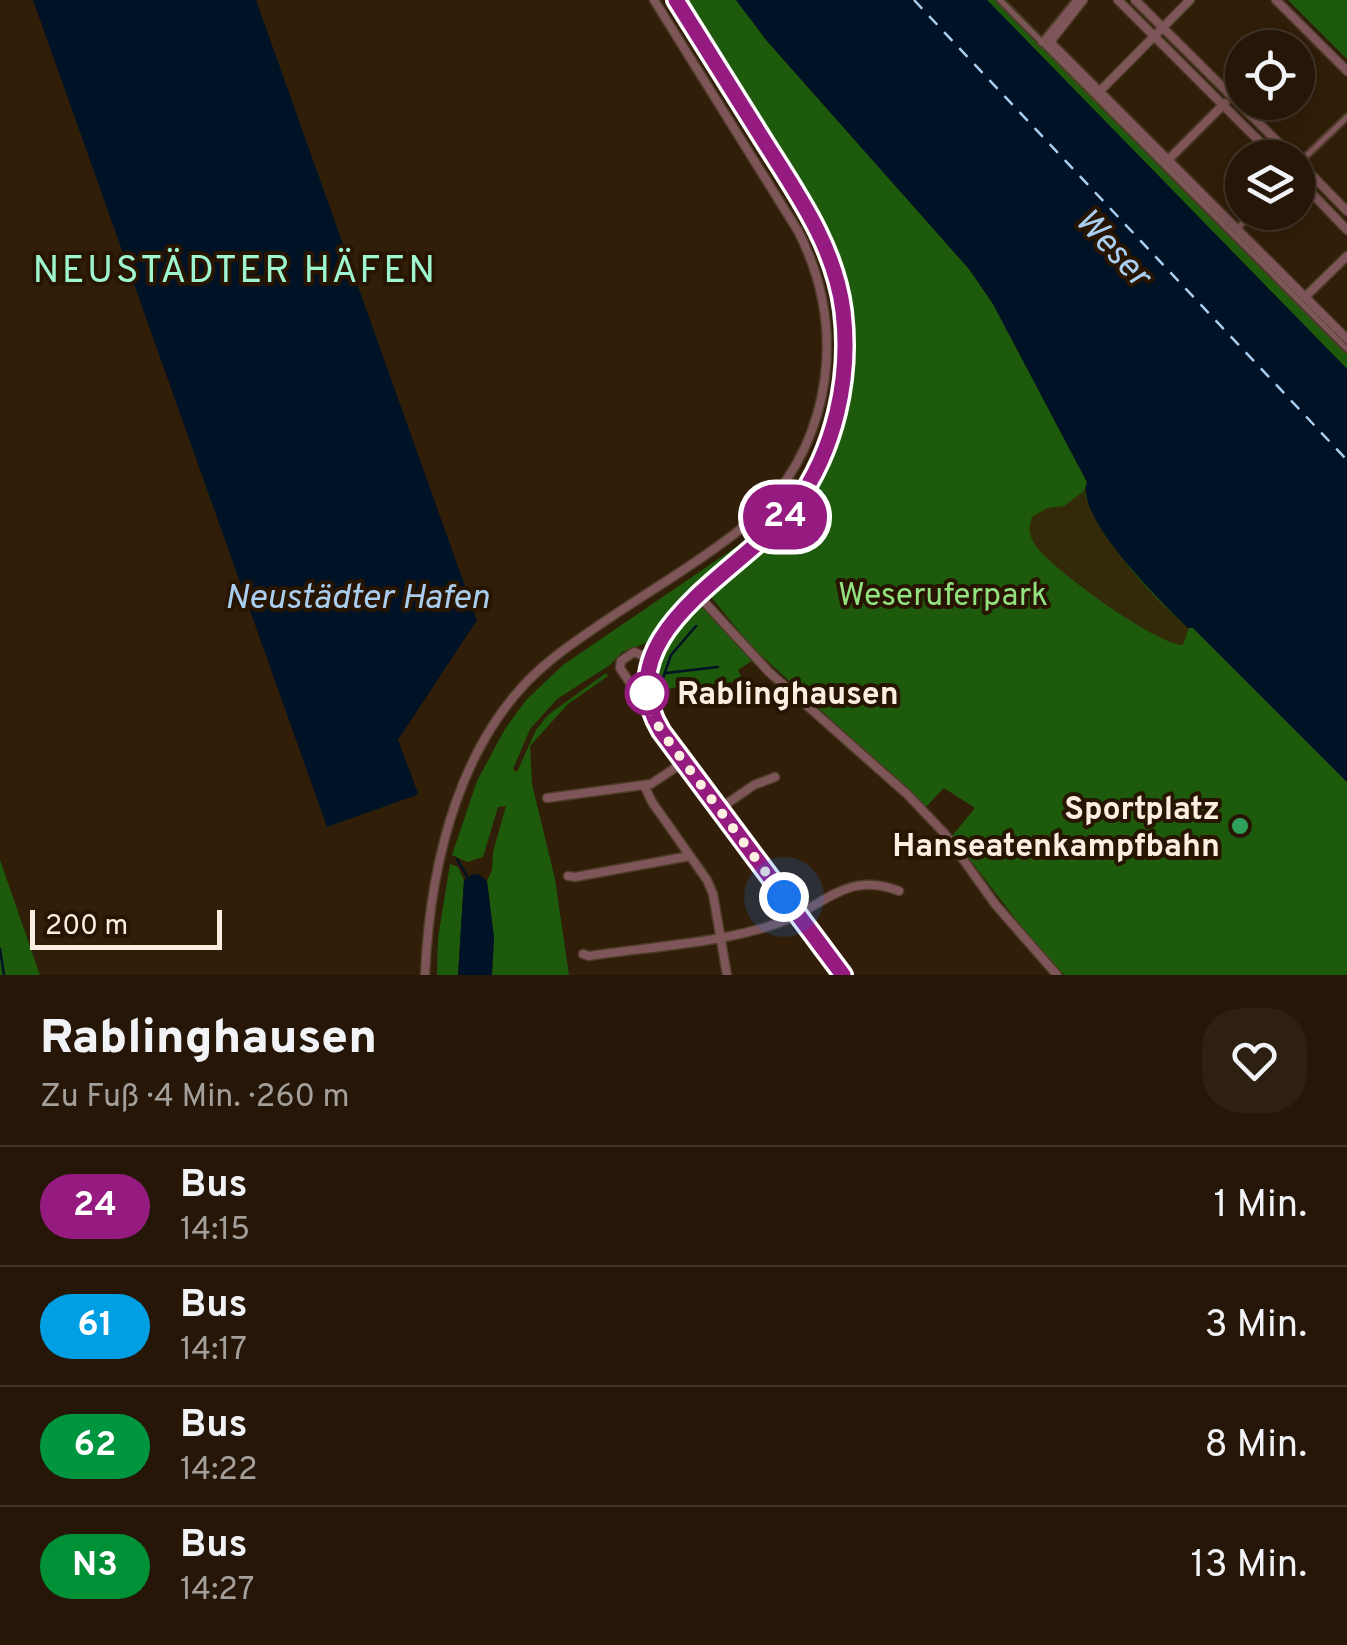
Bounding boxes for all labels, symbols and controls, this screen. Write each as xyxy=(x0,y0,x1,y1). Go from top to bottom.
map controls xyxy=(1225,30,1315,230)
button: locate xyxy=(1225,30,1315,120)
button: layers xyxy=(1225,140,1315,230)
water label: Weser xyxy=(1064,200,1161,300)
district label: NEUSTÄDTER HÄFEN xyxy=(32,247,438,297)
line badge: 24 xyxy=(740,484,830,550)
text: 24 xyxy=(763,495,807,539)
water label: Neustädter Hafen xyxy=(225,577,489,621)
park label: Weseruferpark xyxy=(838,577,1048,617)
marker: Rablinghausen xyxy=(626,672,668,714)
place label: Rablinghausen xyxy=(677,676,899,716)
place label: Sportplatz Hanseatenkampfbahn xyxy=(892,791,1220,868)
marker: Sportplatz Hanseatenkampfbahn xyxy=(1229,815,1251,837)
your location xyxy=(759,872,809,922)
scale bar xyxy=(30,905,222,950)
text: 200 m xyxy=(45,909,128,945)
button: heart xyxy=(1202,1008,1307,1113)
text: Rablinghausen xyxy=(40,1010,377,1070)
text: Zu Fuß · 4 Min. · 260 m xyxy=(40,1078,350,1118)
text: Bus xyxy=(180,1162,247,1211)
text: 1 Min. xyxy=(1213,1182,1307,1231)
text: 24 xyxy=(73,1184,117,1228)
text: 14:15 xyxy=(180,1211,250,1251)
text: Bus xyxy=(180,1282,247,1331)
text: 3 Min. xyxy=(1205,1302,1307,1351)
text: 61 xyxy=(77,1304,113,1348)
text: 14:17 xyxy=(180,1331,247,1371)
text: Bus xyxy=(180,1402,247,1451)
text: 8 Min. xyxy=(1204,1422,1307,1471)
text: 62 xyxy=(74,1424,116,1468)
text: 14:22 xyxy=(180,1451,258,1491)
text: Bus xyxy=(180,1522,247,1571)
text: 13 Min. xyxy=(1191,1542,1307,1591)
text: N3 xyxy=(72,1544,118,1588)
text: 14:27 xyxy=(180,1571,254,1611)

